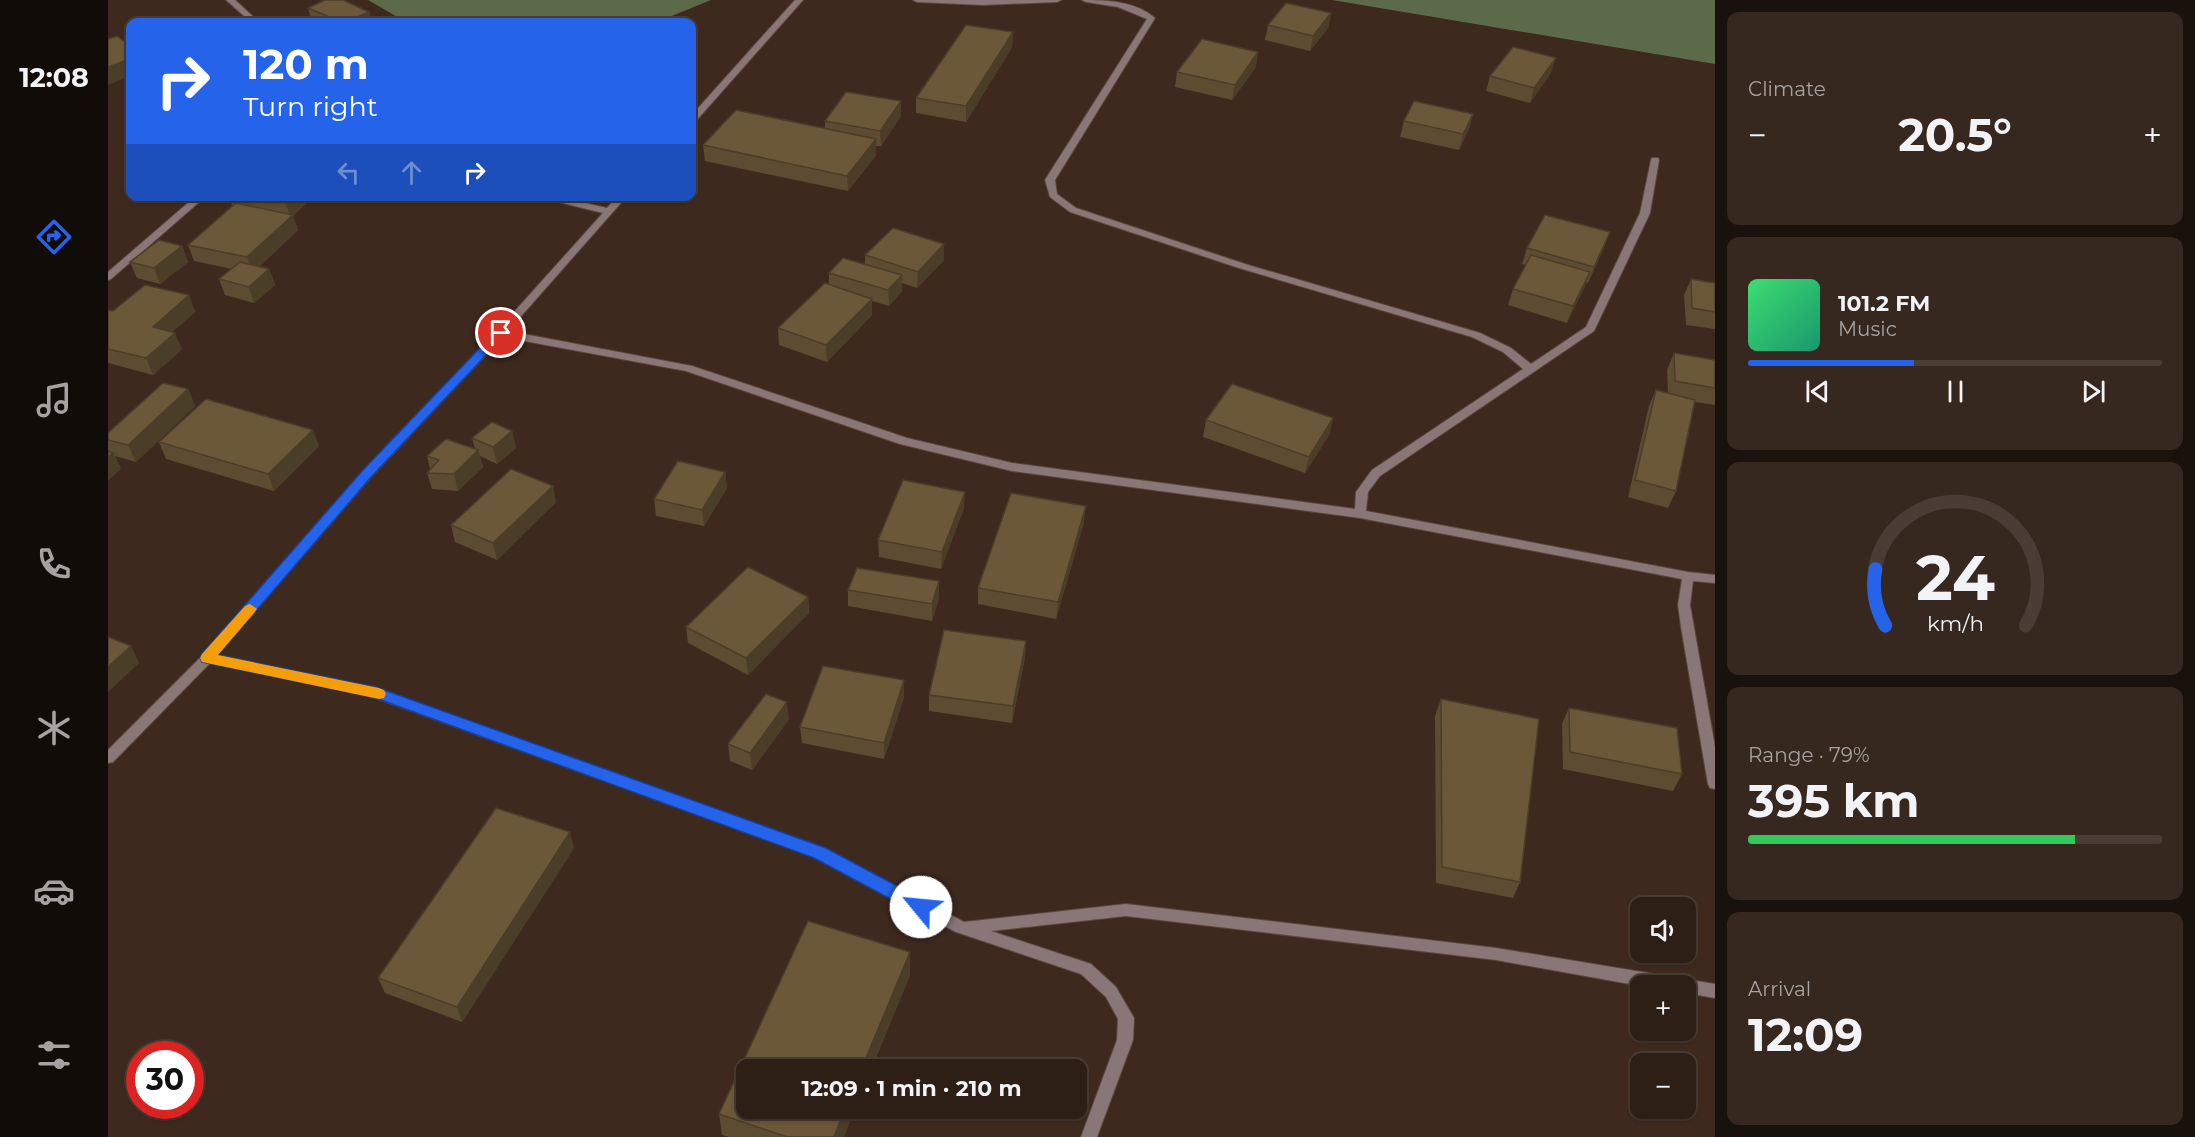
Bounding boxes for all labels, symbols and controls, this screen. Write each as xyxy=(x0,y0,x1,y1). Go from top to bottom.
text: 120 m xyxy=(243,38,369,90)
icon: right xyxy=(144,42,222,120)
text: 12:08 xyxy=(19,61,89,94)
text: Climate xyxy=(1748,77,1826,101)
text: Turn right xyxy=(243,90,378,123)
text: 20.5° xyxy=(1898,107,2012,162)
text: − xyxy=(1748,115,1767,155)
text: + xyxy=(2143,115,2162,155)
icon: left xyxy=(332,156,365,189)
icon: ahead xyxy=(395,156,428,189)
icon: right xyxy=(458,156,491,189)
icon: directions xyxy=(33,216,75,258)
text: 101.2 FM xyxy=(1838,290,1930,317)
pin xyxy=(475,307,526,358)
icon: arrive xyxy=(484,316,517,349)
text: Music xyxy=(1838,317,1897,341)
icon: previous xyxy=(1801,375,1834,408)
icon: pause xyxy=(1939,375,1972,408)
icon: next xyxy=(2077,375,2110,408)
icon: music xyxy=(33,379,75,421)
text: 24 xyxy=(1915,540,1995,616)
icon: phone xyxy=(33,543,75,585)
text: km/h xyxy=(1926,610,1984,636)
icon: climate xyxy=(33,707,75,749)
text: Range · 79% xyxy=(1748,743,1870,767)
text: 395 km xyxy=(1748,773,1919,828)
icon: car xyxy=(33,870,75,912)
position arrow xyxy=(889,875,953,939)
map controls xyxy=(1630,897,1696,1119)
button: sound xyxy=(1630,897,1696,963)
button: + xyxy=(1630,975,1696,1041)
text: Arrival xyxy=(1748,977,1811,1001)
text: 12:09 xyxy=(1748,1007,1863,1062)
icon: filters xyxy=(33,1034,75,1076)
speed limit sign: 30 xyxy=(126,1041,204,1119)
button: − xyxy=(1630,1053,1696,1119)
text: 12:09 · 1 min · 210 m xyxy=(801,1075,1022,1102)

